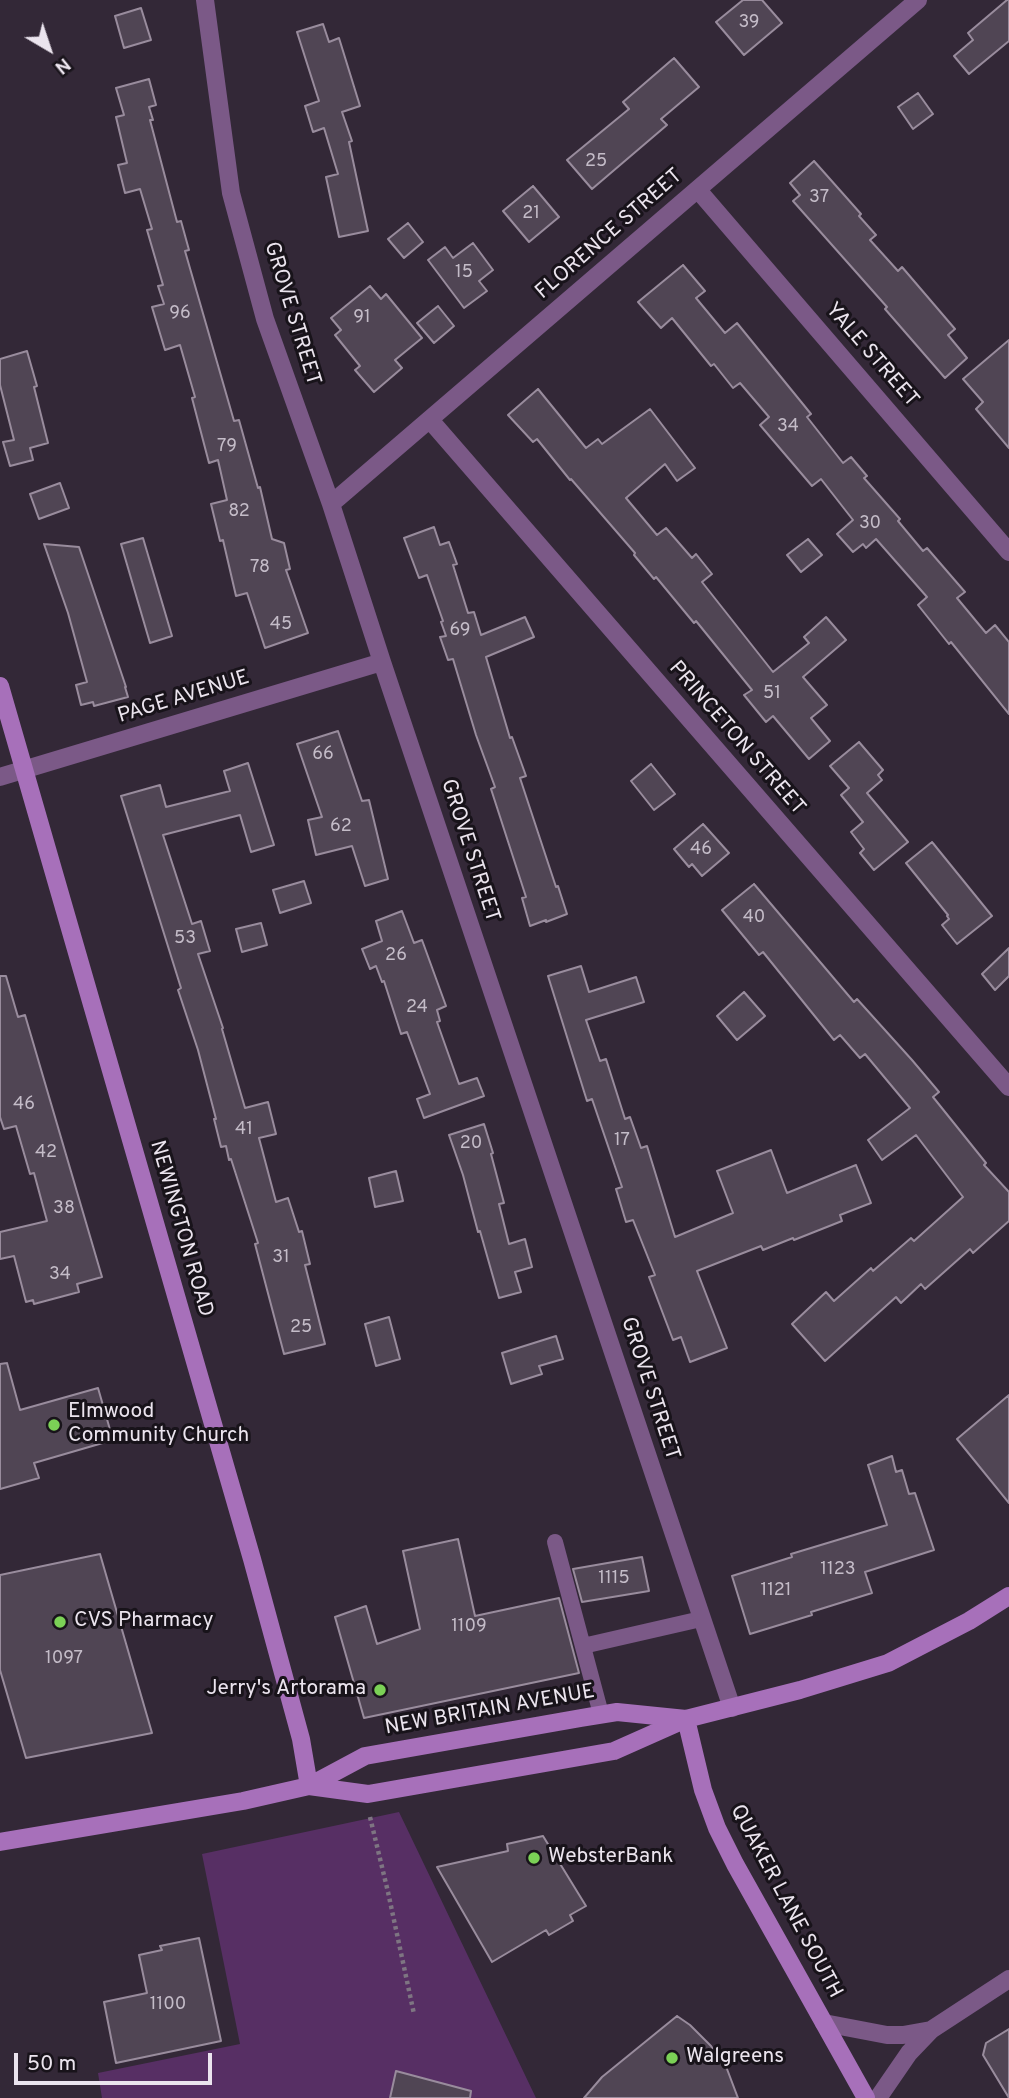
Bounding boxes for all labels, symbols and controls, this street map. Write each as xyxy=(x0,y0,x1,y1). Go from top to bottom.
house number: 39 xyxy=(738,12,760,34)
north arrow xyxy=(14,14,84,84)
text: N xyxy=(49,52,75,79)
house number: 25 xyxy=(585,151,607,173)
street label: FLORENCE STREET xyxy=(531,164,689,306)
house number: 37 xyxy=(809,187,829,209)
house number: 21 xyxy=(522,203,540,225)
street label: GROVE STREET xyxy=(257,239,325,389)
house number: 15 xyxy=(455,262,473,284)
street label: YALE STREET xyxy=(819,299,923,413)
house number: 96 xyxy=(169,303,191,325)
house number: 91 xyxy=(353,307,371,329)
house number: 34 xyxy=(777,416,799,438)
house number: 79 xyxy=(217,436,237,458)
house number: 82 xyxy=(228,501,250,523)
house number: 30 xyxy=(859,513,881,535)
house number: 78 xyxy=(250,557,270,579)
house number: 45 xyxy=(270,614,292,636)
house number: 69 xyxy=(450,620,470,642)
street label: PRINCETON STREET xyxy=(662,657,810,821)
street label: PAGE AVENUE xyxy=(115,666,253,730)
house number: 51 xyxy=(763,683,781,705)
house number: 66 xyxy=(312,744,334,766)
street label: GROVE STREET xyxy=(434,776,504,926)
house number: 62 xyxy=(330,816,352,838)
house number: 46 xyxy=(690,839,712,861)
house number: 40 xyxy=(743,907,765,929)
house number: 53 xyxy=(174,928,196,950)
house number: 26 xyxy=(385,945,407,967)
house number: 24 xyxy=(406,997,428,1019)
house number: 46 xyxy=(13,1094,35,1116)
house number: 41 xyxy=(235,1119,253,1141)
house number: 17 xyxy=(614,1130,630,1152)
house number: 20 xyxy=(460,1133,482,1155)
street label: NEWINGTON ROAD xyxy=(143,1138,217,1320)
house number: 42 xyxy=(35,1142,57,1164)
house number: 38 xyxy=(53,1198,75,1220)
house number: 31 xyxy=(272,1247,290,1269)
house number: 34 xyxy=(49,1264,71,1286)
street label: GROVE STREET xyxy=(614,1314,684,1464)
house number: 25 xyxy=(290,1317,312,1339)
place label: Elmwood Community Church xyxy=(68,1400,249,1450)
marker: Elmwood Community Church xyxy=(46,1417,62,1433)
house number: 1123 xyxy=(820,1559,856,1581)
house number: 1115 xyxy=(598,1568,630,1590)
house number: 1121 xyxy=(760,1580,792,1602)
place label: CVS Pharmacy xyxy=(74,1609,214,1635)
marker: CVS Pharmacy xyxy=(52,1614,68,1630)
house number: 1109 xyxy=(451,1616,487,1638)
house number: 1097 xyxy=(45,1648,83,1670)
place label: Jerry's Artorama xyxy=(206,1677,366,1703)
street label: NEW BRITAIN AVENUE xyxy=(383,1680,597,1742)
marker: Jerry's Artorama xyxy=(372,1682,388,1698)
street label: QUAKER LANE SOUTH xyxy=(723,1801,847,2003)
place label: WebsterBank xyxy=(548,1845,673,1871)
marker: WebsterBank xyxy=(526,1850,542,1866)
house number: 1100 xyxy=(150,1994,186,2016)
scale bar xyxy=(18,2038,215,2082)
place label: Walgreens xyxy=(686,2045,784,2071)
marker: Walgreens xyxy=(664,2050,680,2066)
text: 50 m xyxy=(27,2051,76,2078)

